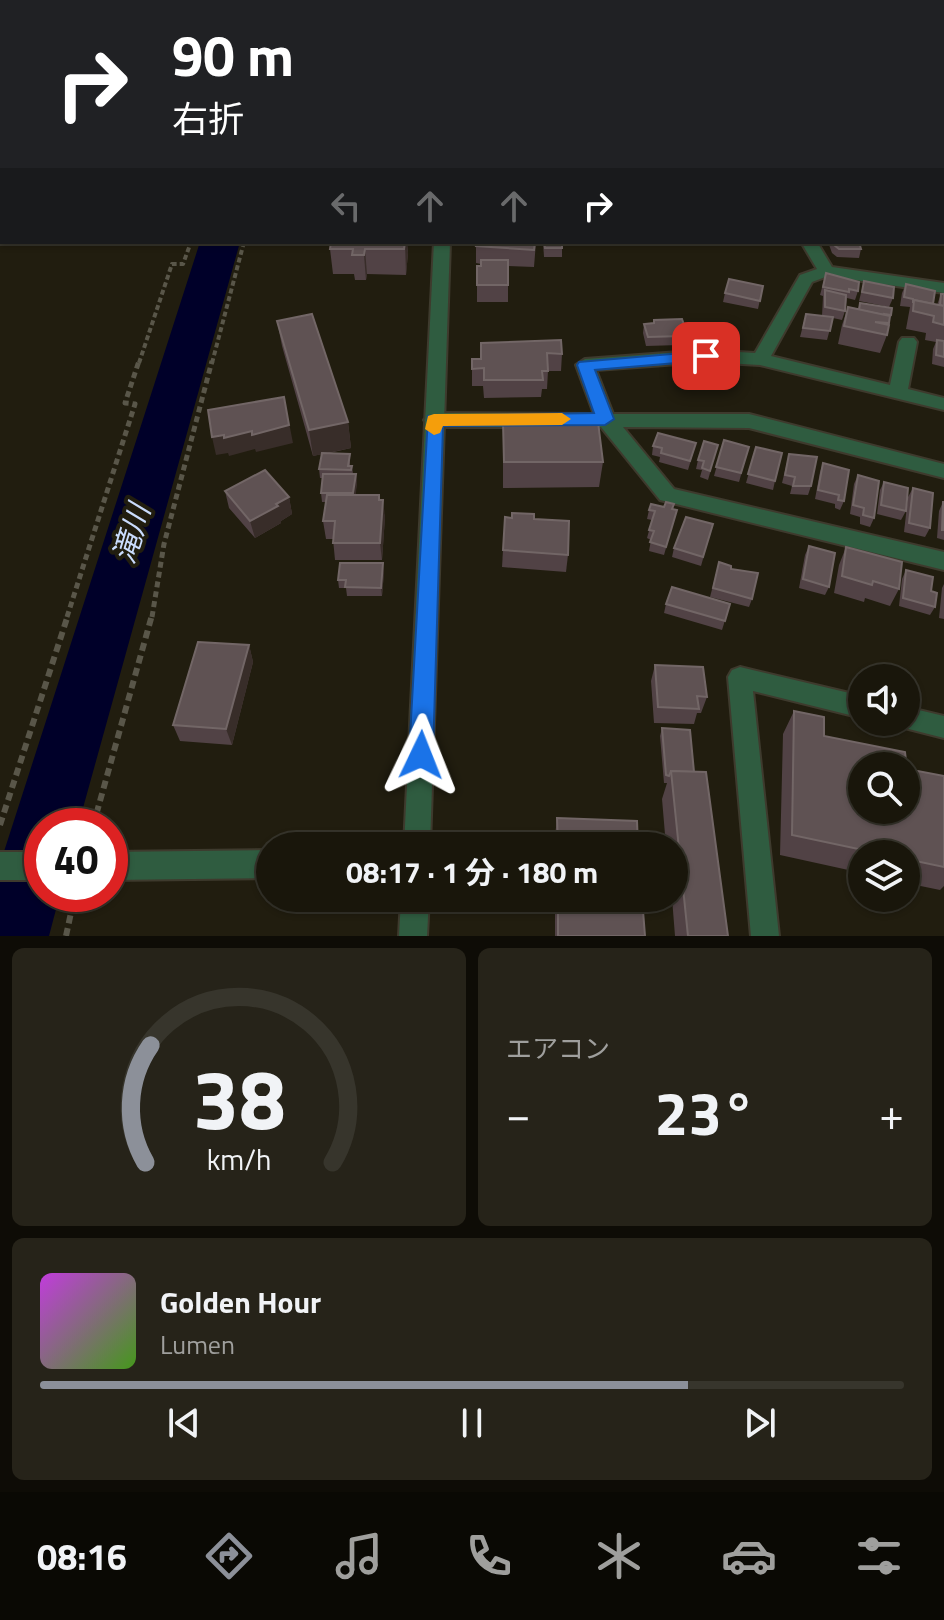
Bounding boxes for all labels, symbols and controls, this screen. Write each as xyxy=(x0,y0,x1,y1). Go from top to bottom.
text: 90 m xyxy=(172,13,294,98)
icon: right xyxy=(40,32,144,136)
text: 右折 xyxy=(172,91,244,146)
icon: left xyxy=(324,184,368,228)
icon: ahead xyxy=(408,184,452,228)
icon: ahead xyxy=(492,184,536,228)
icon: right xyxy=(576,184,620,228)
pin xyxy=(672,322,740,390)
icon: arrive xyxy=(684,334,728,378)
water label: 滝川 xyxy=(100,495,163,569)
map controls xyxy=(848,664,920,912)
button: sound xyxy=(848,664,920,736)
position arrow xyxy=(379,713,463,797)
button: search xyxy=(848,752,920,824)
speed limit sign: 40 xyxy=(24,808,128,912)
button: layers xyxy=(848,840,920,912)
text: 08:17 · 1 分 · 180 m xyxy=(346,849,598,895)
text: エアコン xyxy=(506,1029,610,1068)
text: 38 xyxy=(192,1035,286,1161)
text: 23° xyxy=(655,1067,755,1158)
text: − xyxy=(506,1080,531,1147)
text: + xyxy=(879,1080,904,1147)
text: km/h xyxy=(207,1138,271,1181)
text: Golden Hour xyxy=(160,1279,321,1325)
text: Lumen xyxy=(160,1325,235,1364)
icon: previous xyxy=(162,1401,206,1445)
icon: pause xyxy=(450,1401,494,1445)
icon: next xyxy=(738,1401,782,1445)
icon: directions xyxy=(201,1528,257,1584)
icon: music xyxy=(331,1528,387,1584)
icon: phone xyxy=(461,1528,517,1584)
icon: climate xyxy=(591,1528,647,1584)
icon: car xyxy=(721,1528,777,1584)
icon: filters xyxy=(851,1528,907,1584)
text: 08:16 xyxy=(37,1529,127,1584)

